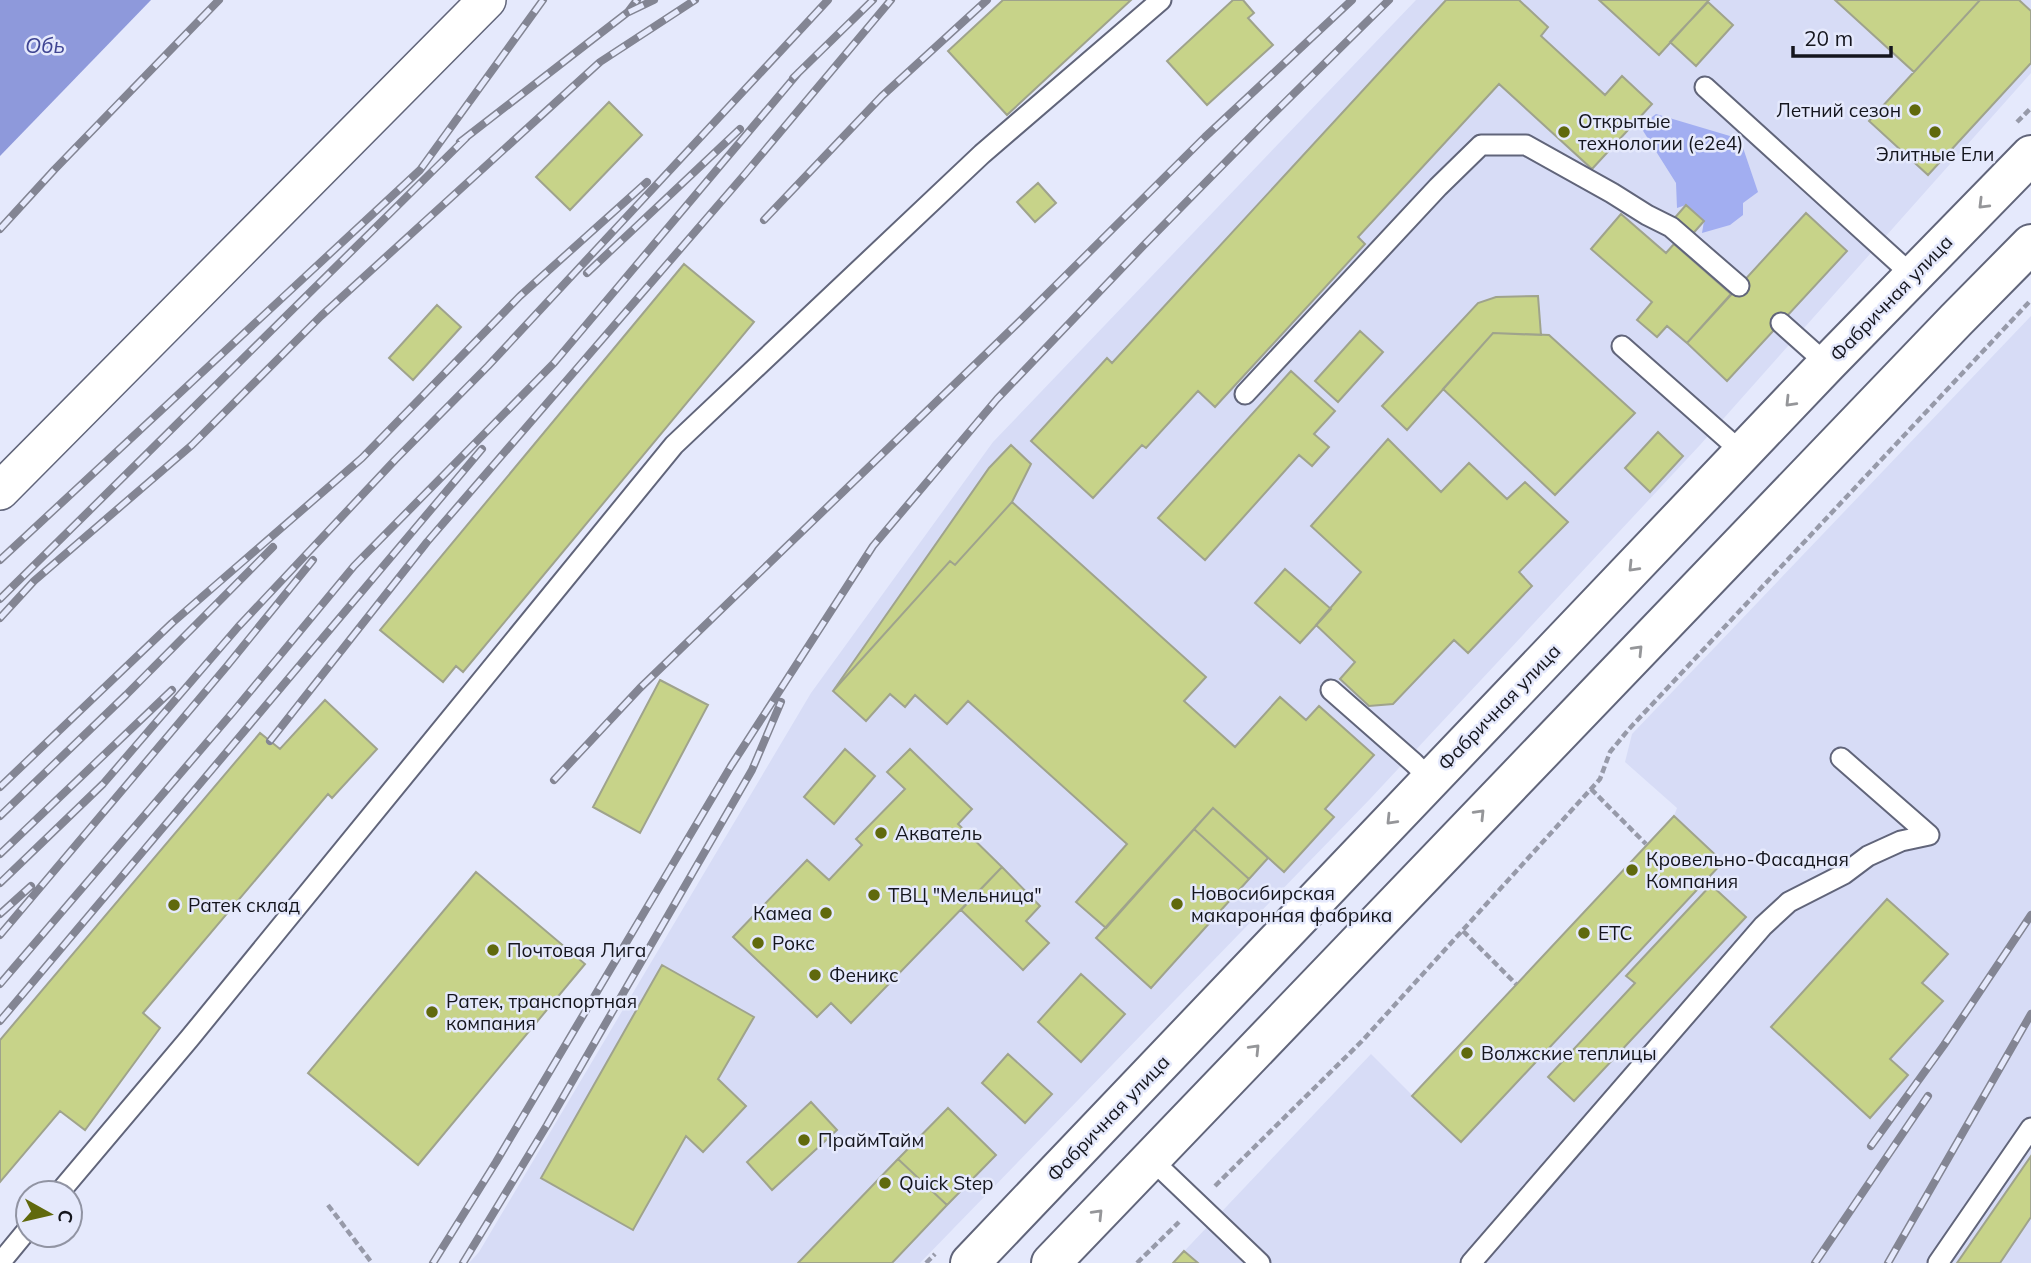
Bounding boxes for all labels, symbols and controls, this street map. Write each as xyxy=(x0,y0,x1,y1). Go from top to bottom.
scale bar xyxy=(1793,14,1891,58)
text: 20 m xyxy=(1804,25,1853,51)
water label: Обь xyxy=(25,32,65,58)
place label: Летний сезон xyxy=(1776,98,1901,122)
marker: Летний сезон xyxy=(1907,102,1923,118)
place label: Открытые технологии (e2e4) xyxy=(1578,109,1743,155)
marker: Открытые технологии (e2e4) xyxy=(1556,124,1572,140)
marker: Элитные Ели xyxy=(1927,124,1943,140)
place label: Элитные Ели xyxy=(1876,142,1994,166)
one-way arrow xyxy=(1979,196,1991,208)
street label: Фабричная улица xyxy=(1825,230,1957,366)
one-way arrow xyxy=(1786,394,1799,407)
one-way arrow xyxy=(1629,559,1642,572)
street label: Фабричная улица xyxy=(1433,639,1565,775)
one-way arrow xyxy=(1630,645,1642,658)
one-way arrow xyxy=(1472,809,1485,822)
one-way arrow xyxy=(1387,812,1400,825)
place label: Акватель xyxy=(895,821,982,845)
marker: Акватель xyxy=(873,825,889,841)
place label: Кровельно-Фасадная Компания xyxy=(1646,847,1849,893)
marker: Кровельно-Фасадная Компания xyxy=(1624,862,1640,878)
place label: Новосибирская макаронная фабрика xyxy=(1191,881,1392,927)
place label: ТВЦ "Мельница" xyxy=(888,883,1042,907)
marker: ТВЦ "Мельница" xyxy=(866,887,882,903)
place label: Ратек склад xyxy=(188,893,301,917)
marker: Новосибирская макаронная фабрика xyxy=(1169,896,1185,912)
marker: Ратек склад xyxy=(166,897,182,913)
place label: Камеа xyxy=(753,901,812,925)
marker: Камеа xyxy=(818,905,834,921)
place label: ЕТС xyxy=(1598,921,1633,945)
marker: ЕТС xyxy=(1576,925,1592,941)
place label: Рокс xyxy=(772,931,815,955)
marker: Рокс xyxy=(750,935,766,951)
place label: Почтовая Лига xyxy=(507,938,646,962)
marker: Почтовая Лига xyxy=(485,942,501,958)
place label: Феникс xyxy=(829,963,899,987)
marker: Феникс xyxy=(807,967,823,983)
place label: Ратек, транспортная компания xyxy=(446,989,637,1035)
marker: Ратек, транспортная компания xyxy=(424,1004,440,1020)
place label: Волжские теплицы xyxy=(1481,1041,1657,1065)
one-way arrow xyxy=(1247,1044,1260,1057)
marker: Волжские теплицы xyxy=(1459,1045,1475,1061)
street label: Фабричная улица xyxy=(1042,1050,1174,1186)
place label: ПраймТайм xyxy=(818,1128,924,1152)
marker: ПраймТайм xyxy=(796,1132,812,1148)
place label: Quick Step xyxy=(899,1171,993,1195)
marker: Quick Step xyxy=(877,1175,893,1191)
north arrow xyxy=(14,1179,84,1249)
text: С xyxy=(53,1208,79,1224)
one-way arrow xyxy=(1090,1209,1103,1222)

